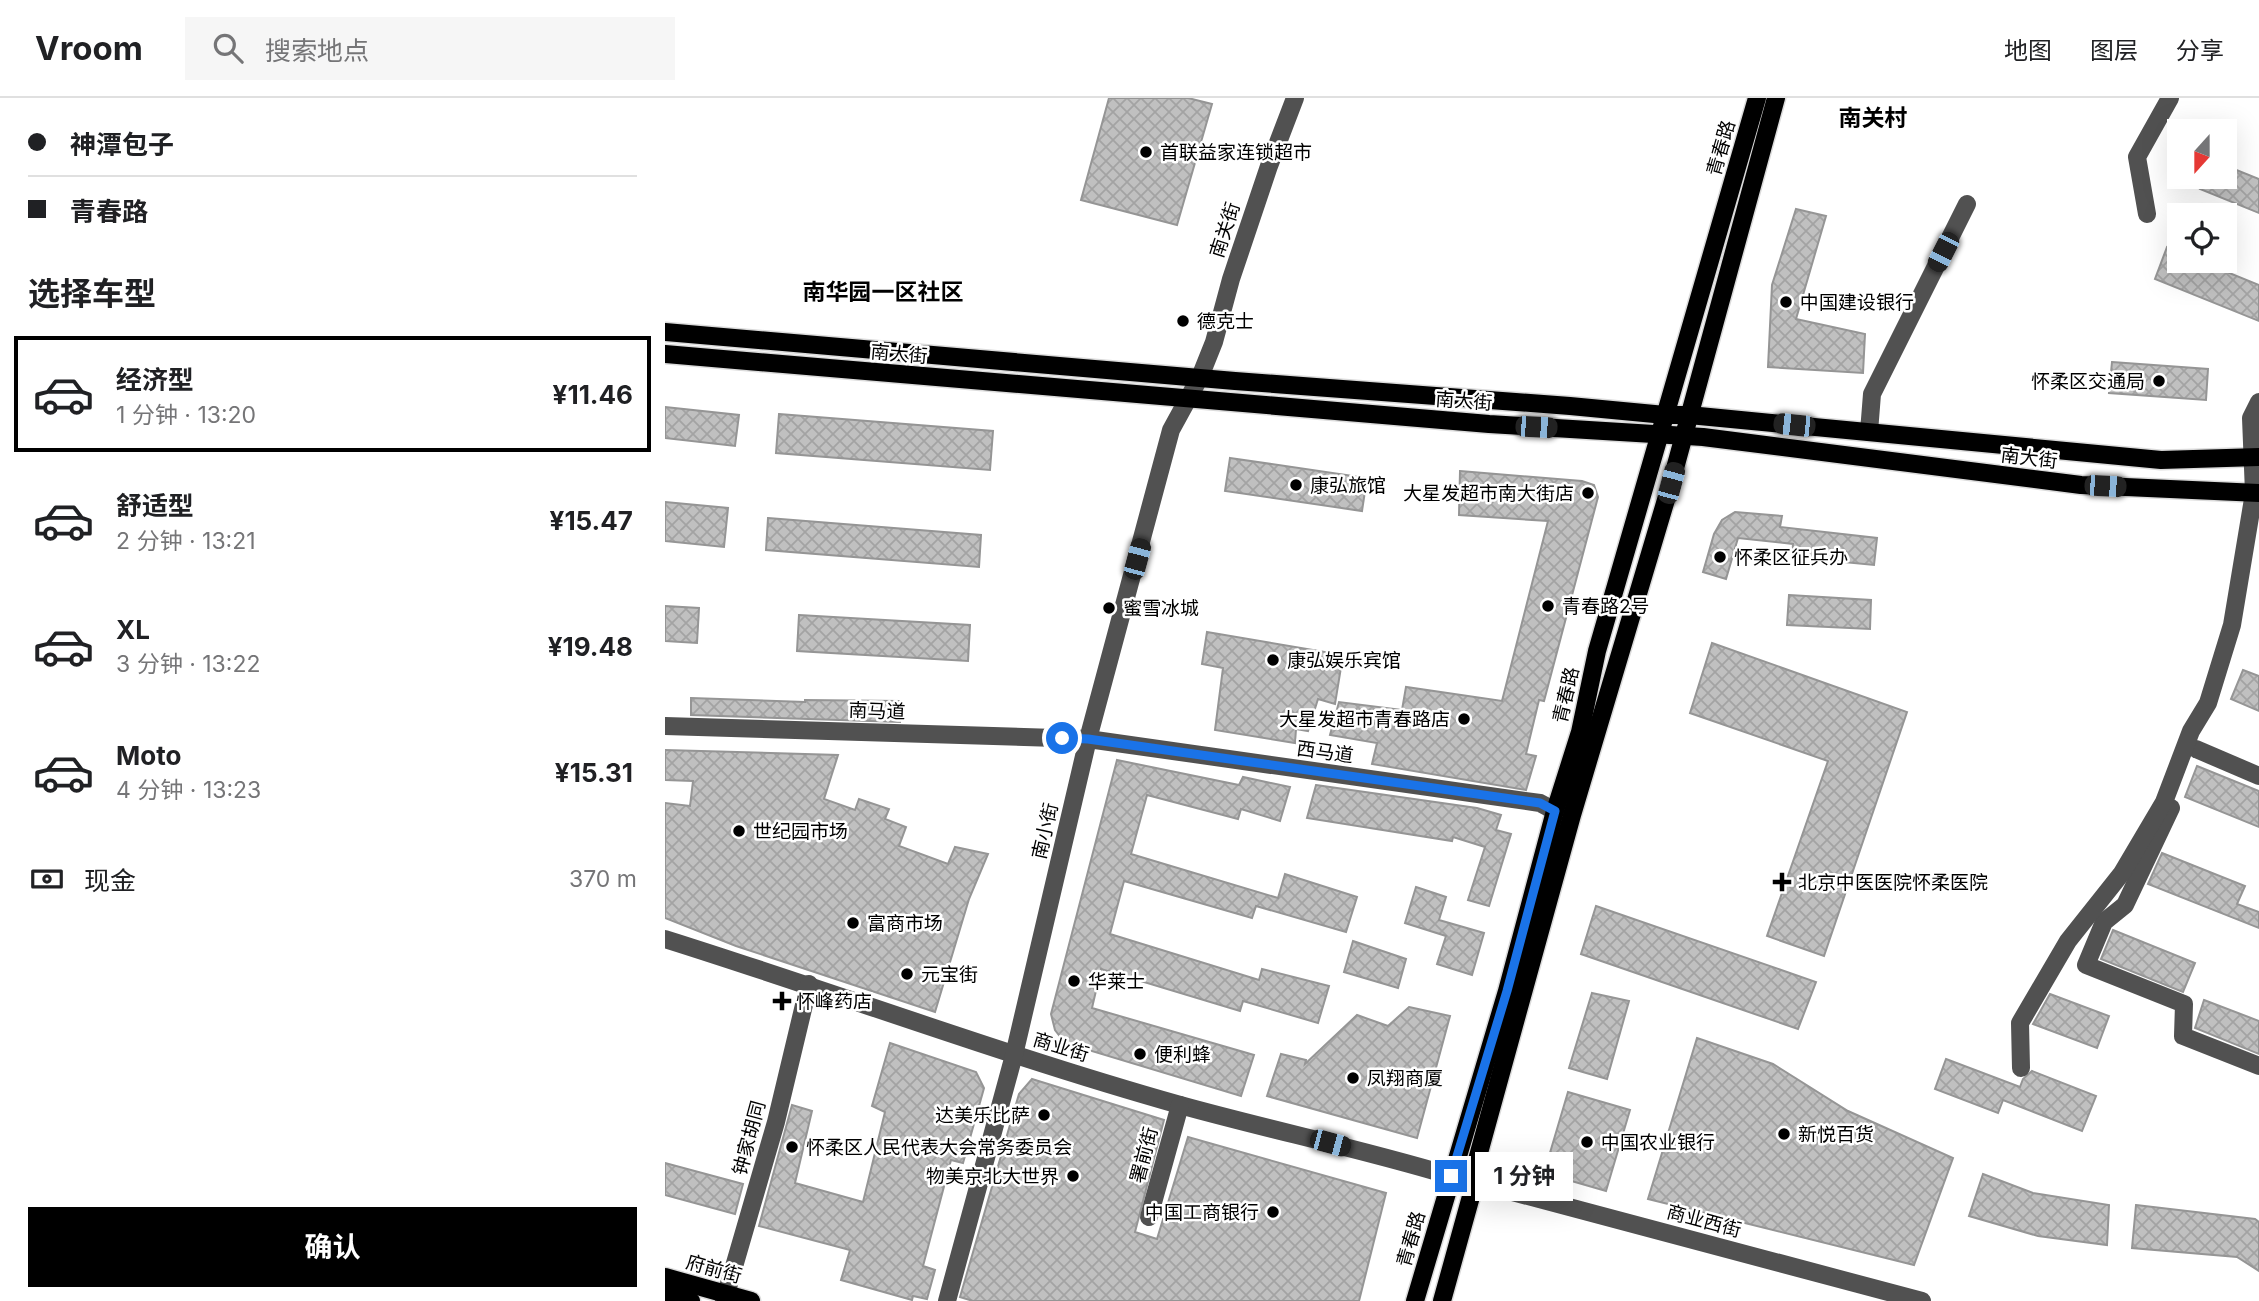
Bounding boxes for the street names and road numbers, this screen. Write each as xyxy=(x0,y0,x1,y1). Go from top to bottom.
street label: 青春路 xyxy=(1702,117,1740,179)
street label: 南关街 xyxy=(1205,199,1245,261)
street label: 南大街 xyxy=(870,340,928,368)
street label: 南大街 xyxy=(1435,388,1493,414)
street label: 南大街 xyxy=(1999,443,2059,473)
street label: 青春路 xyxy=(1548,665,1584,725)
street label: 南马道 xyxy=(848,699,906,723)
street label: 西马道 xyxy=(1295,737,1355,767)
street label: 南小街 xyxy=(1027,801,1063,861)
street label: 商业街 xyxy=(1030,1028,1092,1066)
street label: 钟家胡同 xyxy=(728,1098,770,1178)
street label: 署前街 xyxy=(1126,1124,1162,1186)
street label: 商业西街 xyxy=(1664,1200,1744,1242)
street label: 青春路 xyxy=(1392,1208,1430,1270)
street label: 府前街 xyxy=(683,1250,745,1288)

